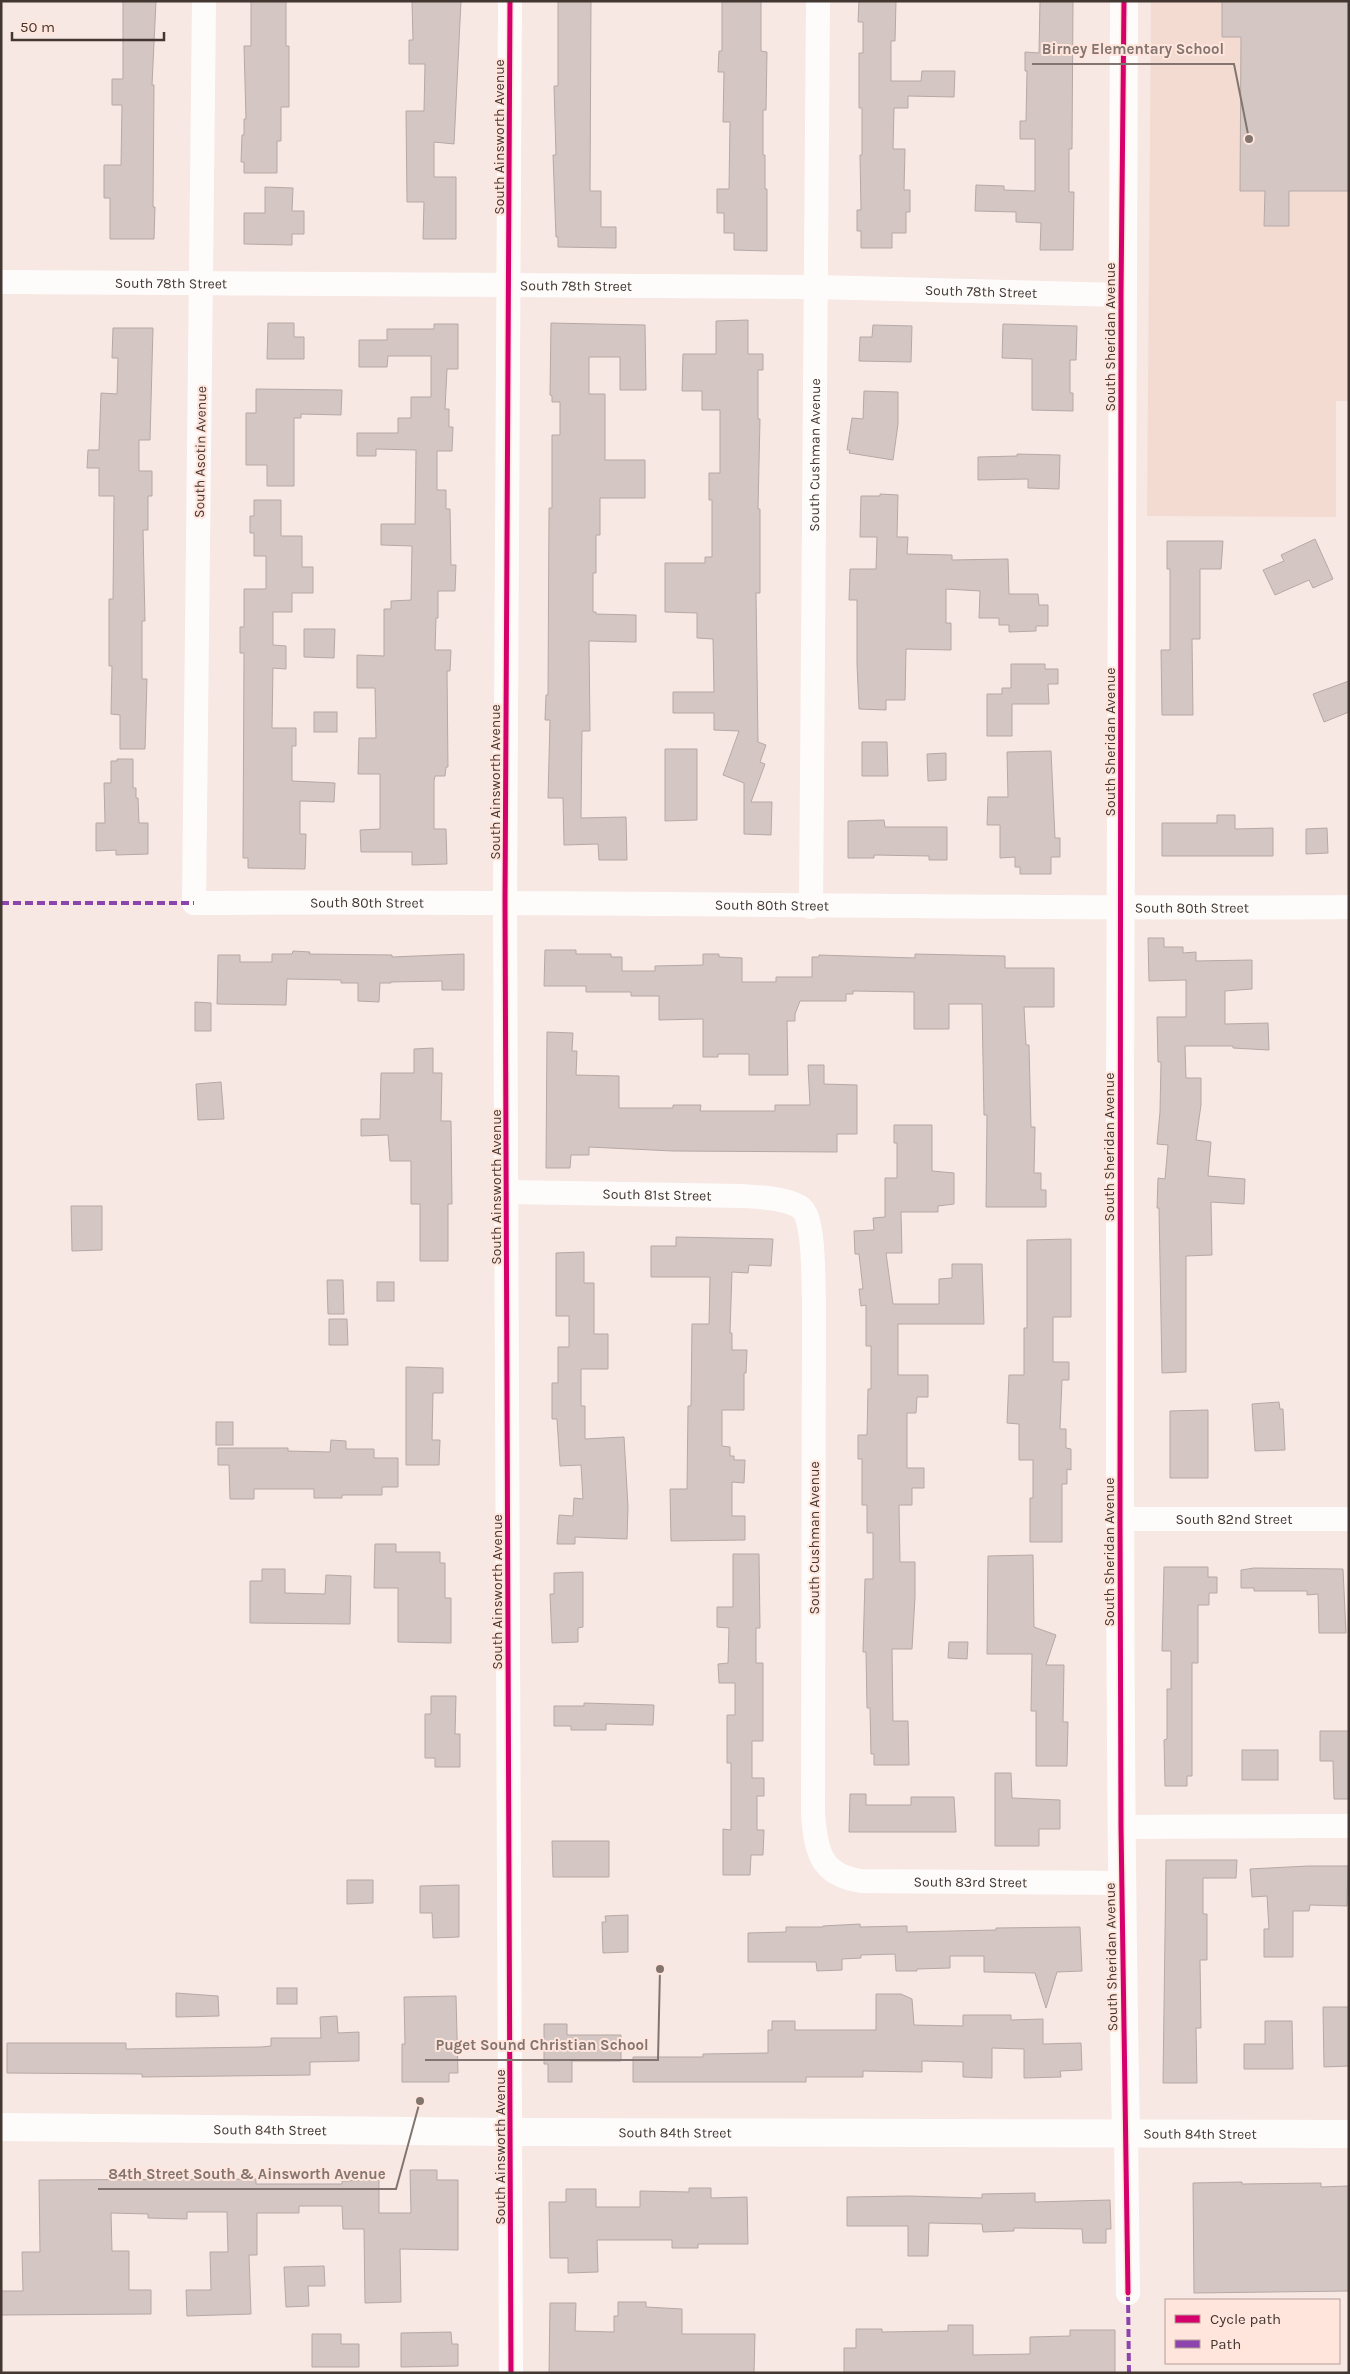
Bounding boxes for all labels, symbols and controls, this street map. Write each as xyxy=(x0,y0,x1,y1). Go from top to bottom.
scale bar xyxy=(12,10,165,42)
text: 50 m xyxy=(20,18,55,36)
callout: Birney Elementary School xyxy=(1032,34,1234,64)
text: Birney Elementary School xyxy=(1042,40,1224,58)
street label: South Ainsworth Avenue xyxy=(491,59,508,215)
street label: South Sheridan Avenue xyxy=(1102,263,1119,411)
street label: South 78th Street xyxy=(115,275,227,292)
street label: South 78th Street xyxy=(520,277,632,295)
street label: South 78th Street xyxy=(925,282,1037,302)
street label: South Cushman Avenue xyxy=(806,378,824,532)
street label: South Asotin Avenue xyxy=(191,386,210,518)
street label: South Sheridan Avenue xyxy=(1102,668,1119,816)
street label: South Ainsworth Avenue xyxy=(487,704,504,860)
street label: South 80th Street xyxy=(310,894,424,912)
street label: South 80th Street xyxy=(715,896,829,915)
street label: South 80th Street xyxy=(1135,899,1249,917)
street label: South Sheridan Avenue xyxy=(1101,1073,1118,1221)
street label: South Ainsworth Avenue xyxy=(488,1109,505,1265)
street label: South 81st Street xyxy=(602,1186,712,1204)
street label: South Cushman Avenue xyxy=(806,1461,823,1615)
street label: South Sheridan Avenue xyxy=(1101,1478,1118,1626)
street label: South 82nd Street xyxy=(1176,1511,1292,1528)
street label: South Ainsworth Avenue xyxy=(489,1514,506,1670)
street label: South 83rd Street xyxy=(914,1873,1027,1891)
street label: South Sheridan Avenue xyxy=(1102,1882,1121,2032)
callout: Puget Sound Christian School xyxy=(425,2030,658,2060)
text: Puget Sound Christian School xyxy=(435,2036,649,2054)
street label: South Ainsworth Avenue xyxy=(492,2069,509,2225)
street label: South 84th Street xyxy=(213,2121,327,2139)
street label: South 84th Street xyxy=(618,2124,732,2142)
street label: South 84th Street xyxy=(1143,2126,1257,2143)
callout: 84th Street South & Ainsworth Avenue xyxy=(98,2159,396,2189)
text: 84th Street South & Ainsworth Avenue xyxy=(108,2165,386,2183)
legend xyxy=(1165,2299,1340,2364)
text: Cycle path xyxy=(1210,2310,1281,2328)
text: Path xyxy=(1210,2335,1241,2353)

